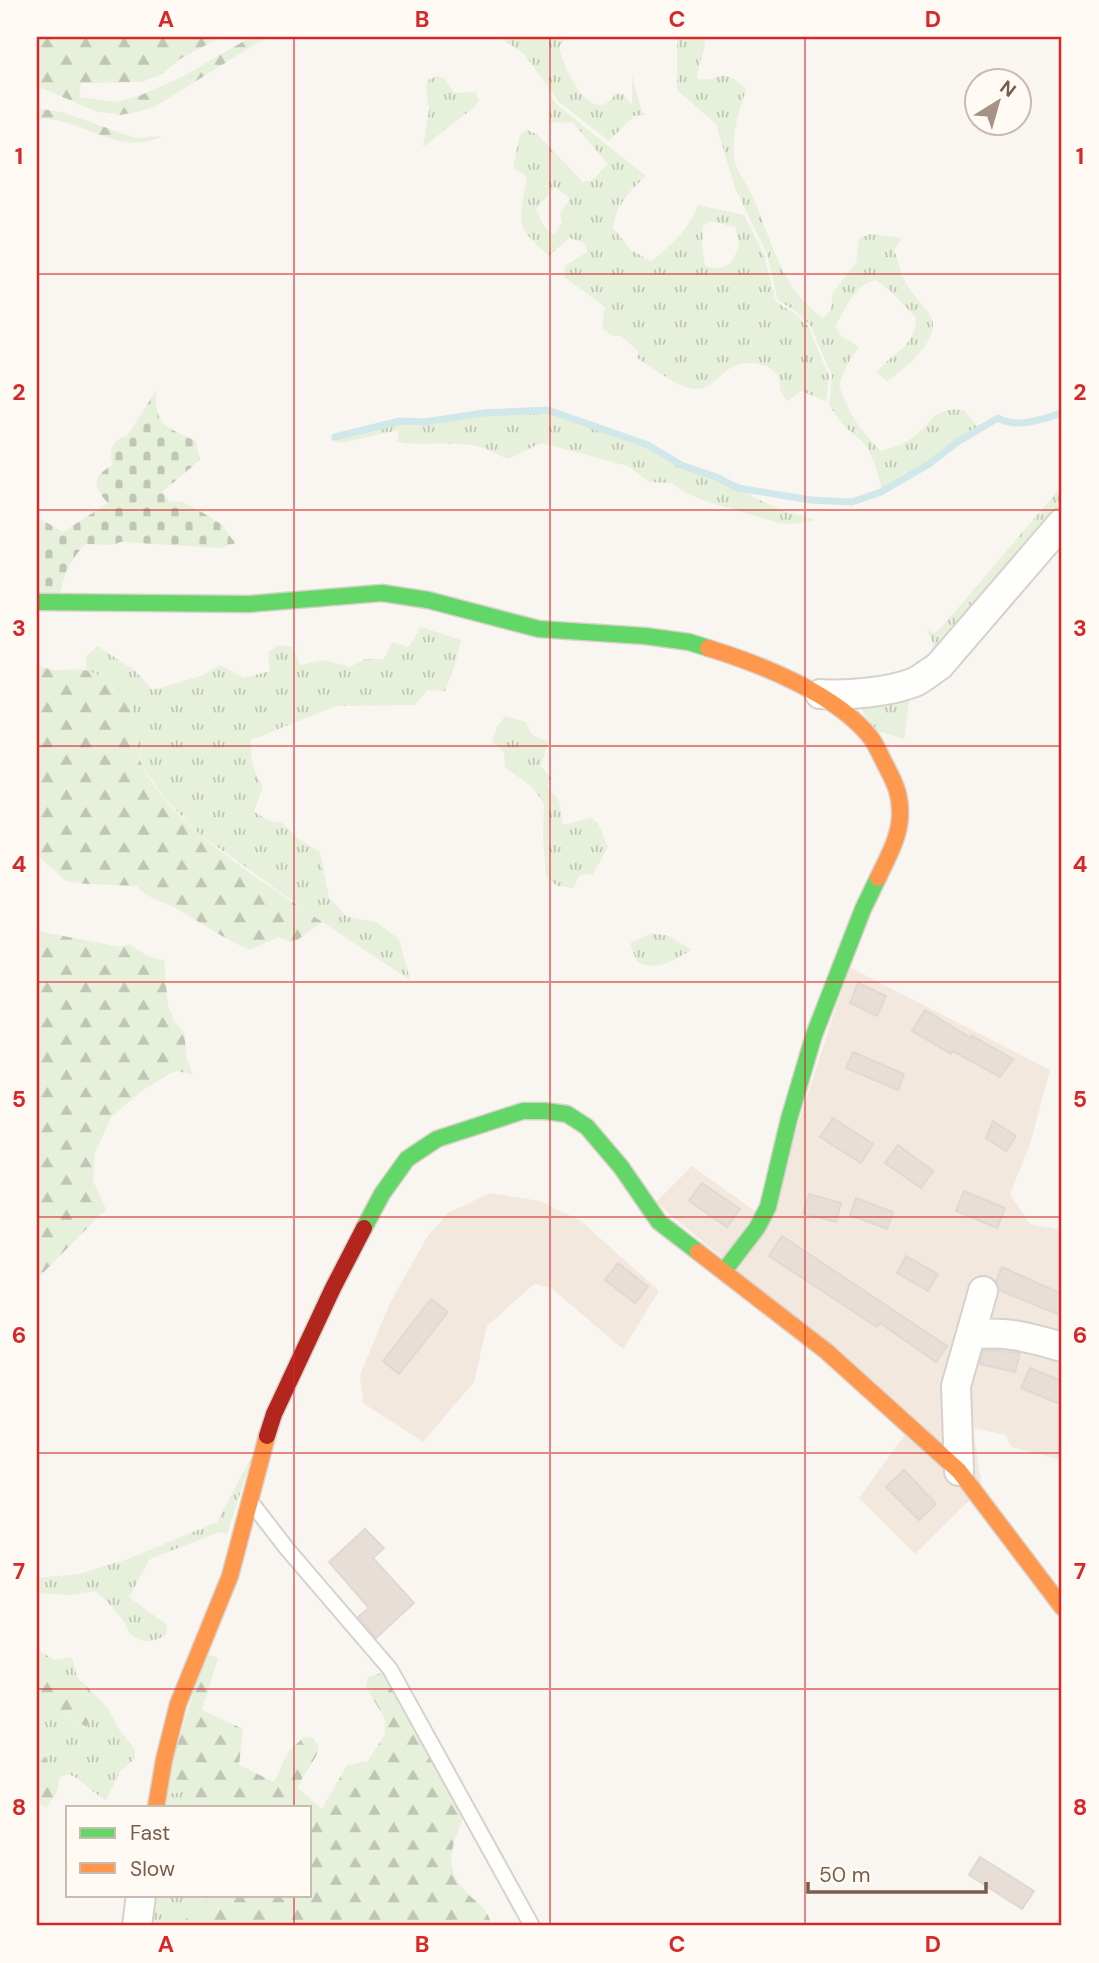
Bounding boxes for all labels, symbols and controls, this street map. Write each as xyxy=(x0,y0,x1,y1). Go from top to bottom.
text: A xyxy=(158,4,174,34)
text: B xyxy=(415,4,429,34)
text: C xyxy=(669,4,685,34)
text: D xyxy=(925,4,941,34)
north arrow xyxy=(962,66,1032,136)
text: N xyxy=(995,75,1021,103)
text: 1 xyxy=(15,141,23,171)
text: 1 xyxy=(1076,141,1084,171)
text: 2 xyxy=(12,377,26,407)
text: 2 xyxy=(1073,377,1087,407)
text: 3 xyxy=(12,613,26,643)
text: 3 xyxy=(1073,613,1087,643)
text: 4 xyxy=(12,849,27,879)
text: 4 xyxy=(1073,849,1088,879)
text: 5 xyxy=(12,1084,26,1114)
text: 5 xyxy=(1073,1084,1087,1114)
text: 6 xyxy=(12,1320,26,1350)
text: 6 xyxy=(1073,1320,1087,1350)
text: 7 xyxy=(13,1556,25,1586)
text: 7 xyxy=(1074,1556,1086,1586)
text: 8 xyxy=(12,1792,26,1822)
text: 8 xyxy=(1073,1792,1087,1822)
legend xyxy=(66,1806,312,1896)
text: Fast xyxy=(130,1819,170,1847)
scale bar xyxy=(808,1851,987,1895)
text: Slow xyxy=(130,1855,175,1883)
text: 50 m xyxy=(819,1861,870,1889)
text: A xyxy=(158,1929,174,1959)
text: B xyxy=(415,1929,429,1959)
text: C xyxy=(669,1929,685,1959)
text: D xyxy=(925,1929,941,1959)

